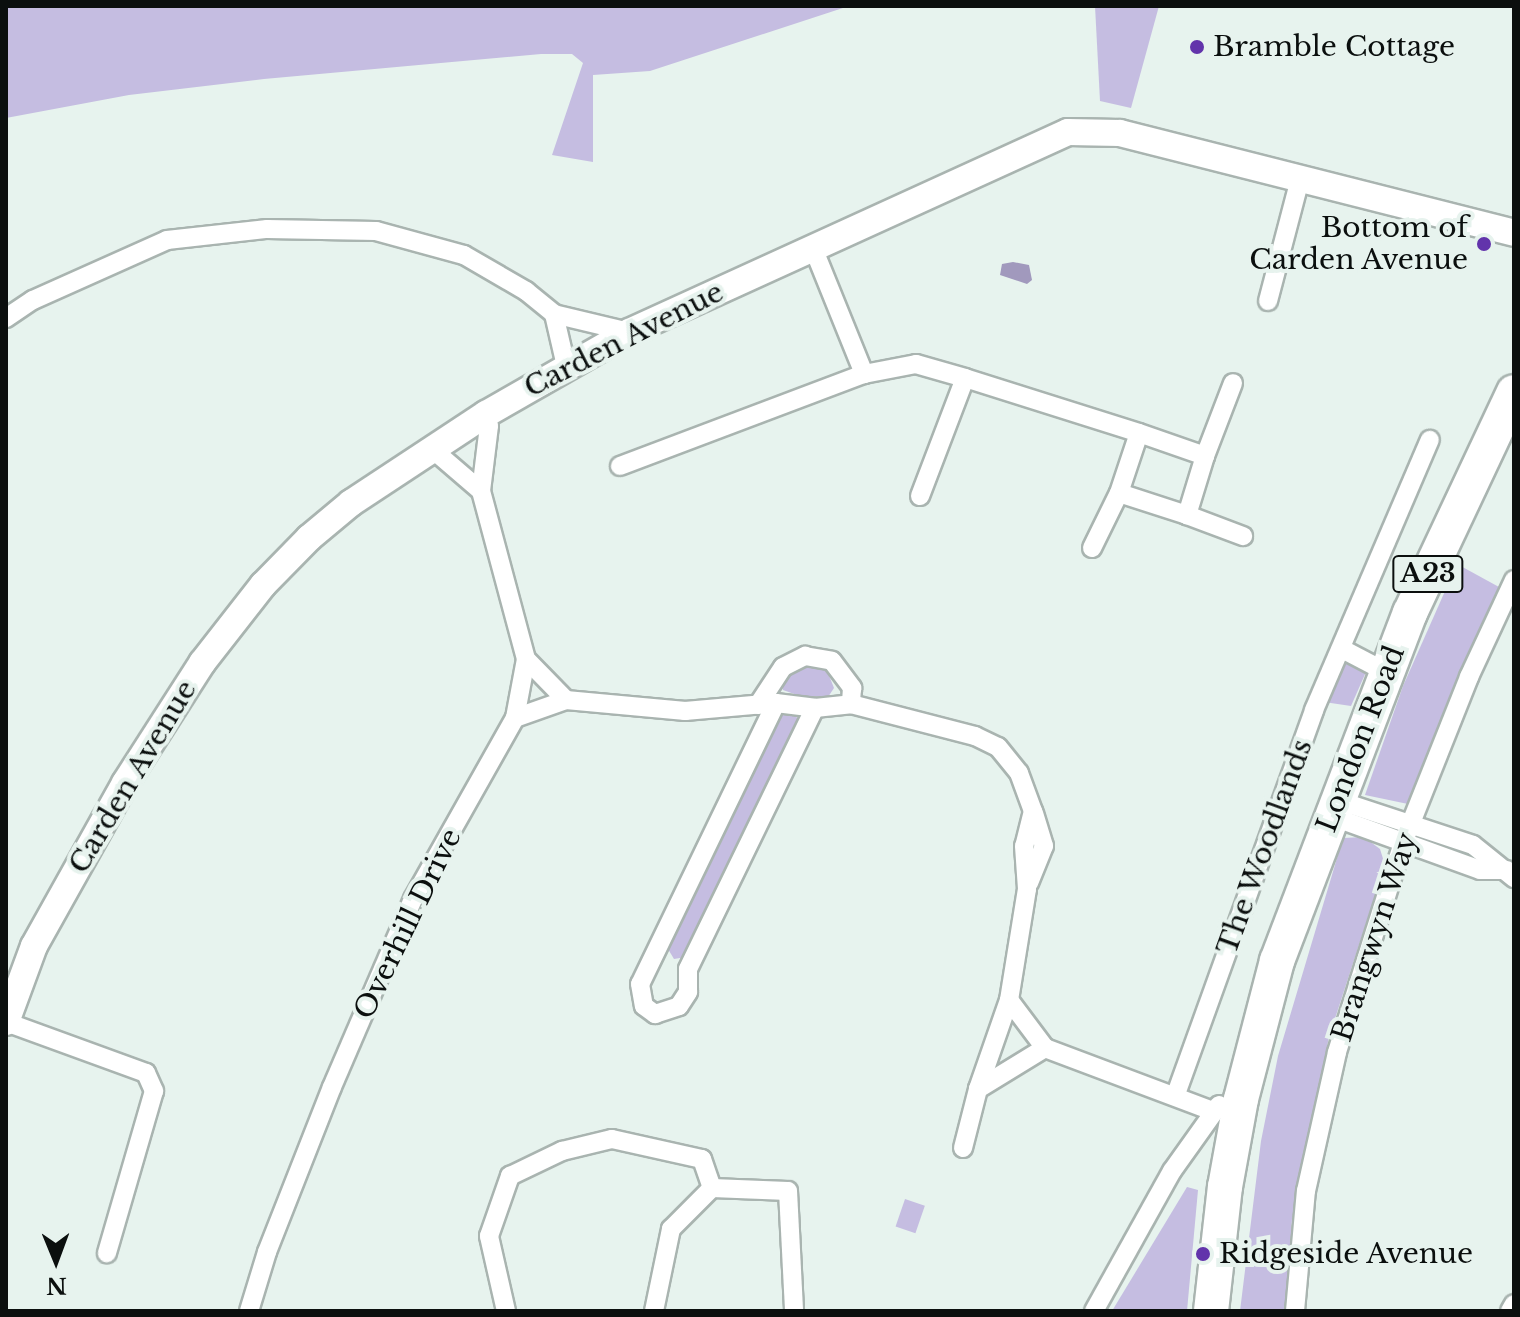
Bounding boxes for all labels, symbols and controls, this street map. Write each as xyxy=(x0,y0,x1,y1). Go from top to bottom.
place label: Bramble Cottage xyxy=(1213,30,1455,64)
marker: Bramble Cottage xyxy=(1188,38,1206,56)
place label: Bottom of Carden Avenue xyxy=(1248,211,1468,277)
marker: Bottom of Carden Avenue xyxy=(1475,235,1493,253)
street label: Carden Avenue xyxy=(518,275,730,405)
road number: A23 xyxy=(1392,552,1464,596)
street label: London Road xyxy=(1310,641,1412,837)
street label: Carden Avenue xyxy=(62,674,204,880)
street label: The Woodlands xyxy=(1210,734,1320,960)
street label: Overhill Drive xyxy=(347,823,469,1025)
street label: Brangwyn Way xyxy=(1325,828,1425,1046)
north arrow xyxy=(16,1221,96,1301)
place label: Ridgeside Avenue xyxy=(1219,1237,1474,1271)
marker: Ridgeside Avenue xyxy=(1194,1245,1212,1263)
text: N xyxy=(46,1272,67,1299)

